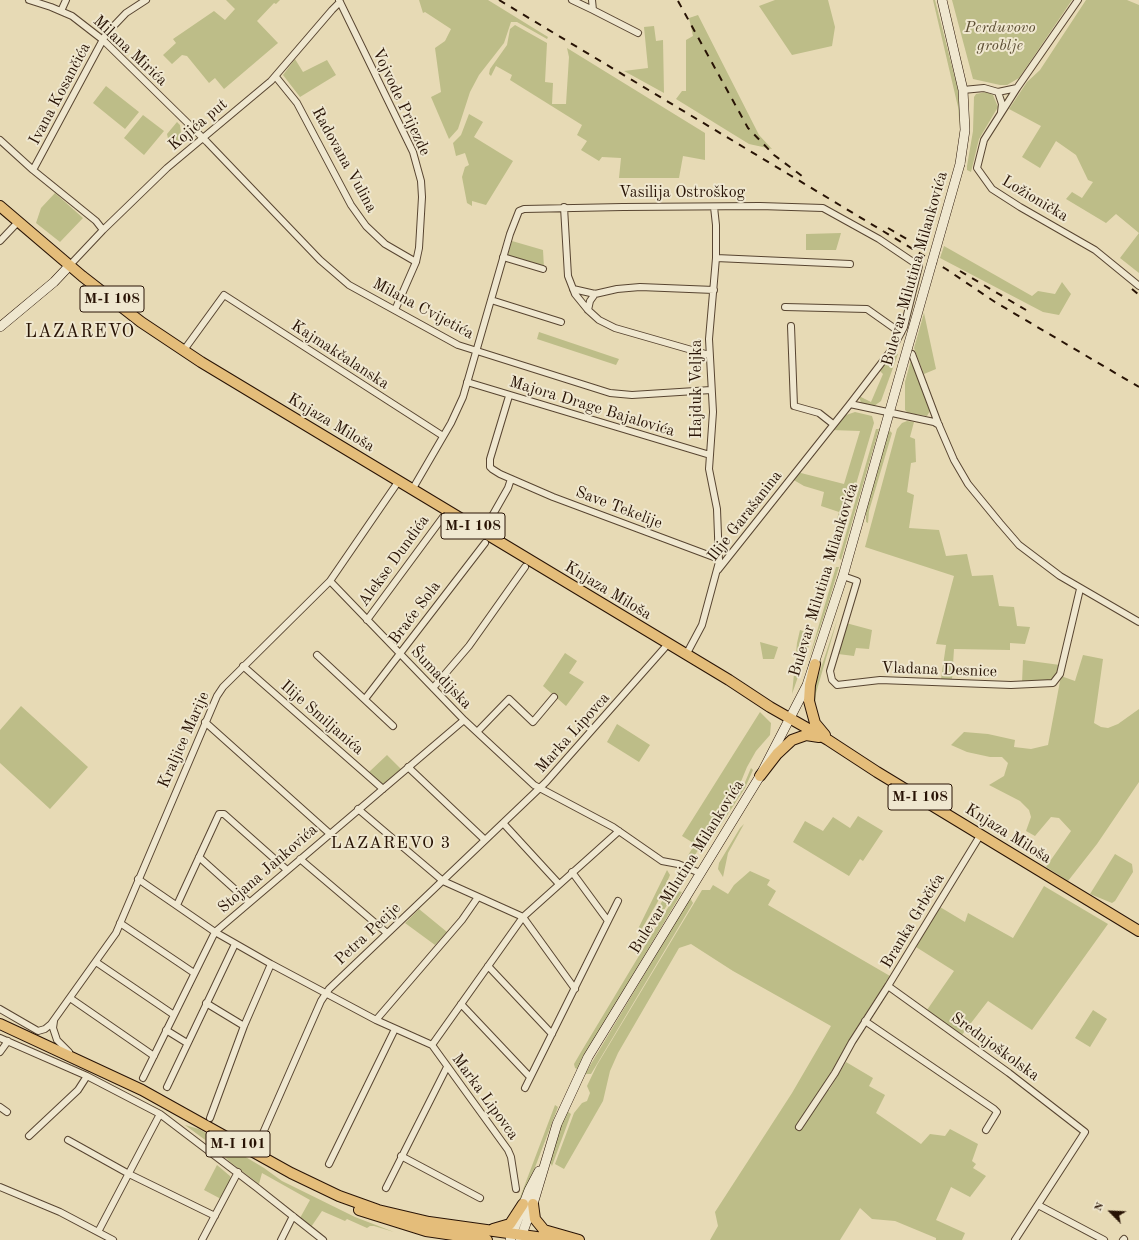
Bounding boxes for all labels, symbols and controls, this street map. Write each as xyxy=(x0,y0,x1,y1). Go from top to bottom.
street label: Milana Mirića xyxy=(89,12,171,90)
park label: Perduvovo groblje xyxy=(964,18,1036,56)
street label: Ivana Kosančića xyxy=(25,40,95,148)
street label: Vojvode Prijezde xyxy=(368,45,434,159)
street label: Kojića put xyxy=(165,95,231,155)
street label: Radovana Vulina xyxy=(307,104,381,216)
street label: Bulevar Milutina Milankovića xyxy=(878,169,952,369)
street label: Ložionička xyxy=(998,172,1072,226)
street label: Vasilija Ostroškog xyxy=(619,183,745,203)
street label: Milana Cvijetića xyxy=(369,274,477,344)
road number: M-I 108 xyxy=(80,286,144,312)
street label: Kajmakčalanska xyxy=(287,316,393,394)
district label: LAZAREVO xyxy=(25,321,135,343)
street label: Hajduk Veljka xyxy=(687,339,707,439)
street label: Majora Drage Bajalovića xyxy=(507,373,677,441)
street label: Knjaza Miloša xyxy=(284,390,378,456)
street label: Ilije Garašanina xyxy=(704,467,786,565)
street label: Bulevar Milutina Milankovića xyxy=(785,481,863,679)
street label: Save Tekelije xyxy=(573,483,665,533)
street label: Alekse Dundića xyxy=(354,512,434,610)
road number: M-I 108 xyxy=(441,513,505,539)
street label: Knjaza Miloša xyxy=(561,558,655,624)
street label: Braće Sola xyxy=(385,578,445,648)
street label: Šumadijska xyxy=(406,643,476,713)
street label: Vladana Desnice xyxy=(881,658,997,682)
street label: Ilije Smiljanića xyxy=(276,677,368,759)
street label: Kraljice Marije xyxy=(154,689,214,791)
street label: Marka Lipovca xyxy=(532,689,614,777)
street label: Bulevar Milutina Milankovića xyxy=(625,776,749,958)
road number: M-I 108 xyxy=(888,784,952,810)
street label: Knjaza Miloša xyxy=(961,800,1055,868)
street label: Stojana Jankovića xyxy=(214,820,322,918)
district label: LAZAREVO 3 xyxy=(331,834,451,854)
street label: Branka Grbčića xyxy=(877,870,949,972)
street label: Petra Pecije xyxy=(331,899,405,969)
street label: Srednjoškolska xyxy=(947,1008,1043,1086)
street label: Marka Lipovca xyxy=(447,1050,523,1144)
road number: M-I 101 xyxy=(206,1131,270,1157)
north arrow xyxy=(1091,1192,1131,1232)
text: N xyxy=(1093,1201,1106,1213)

